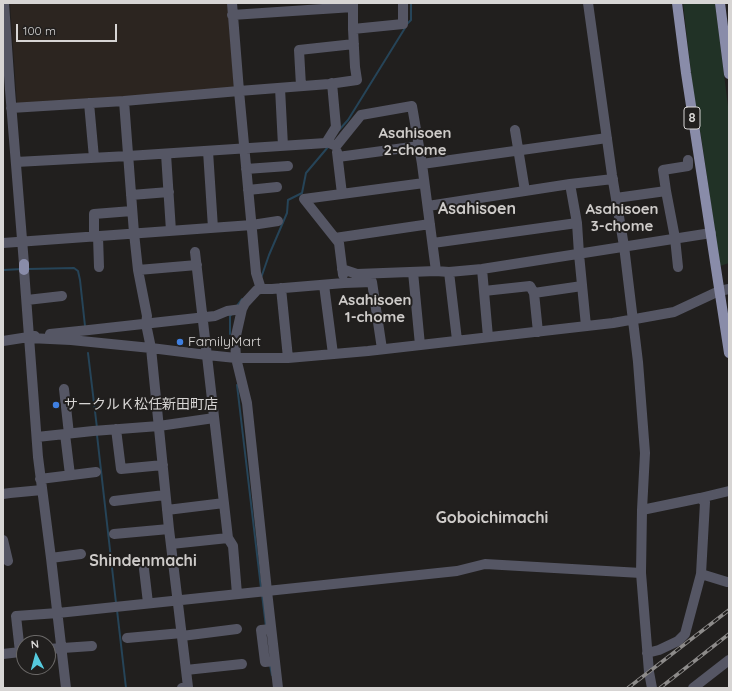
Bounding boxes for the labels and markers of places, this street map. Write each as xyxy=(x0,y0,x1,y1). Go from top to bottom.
place label: FamilyMart xyxy=(188,334,261,350)
marker: FamilyMart xyxy=(175,337,185,347)
place label: サークルＫ松任新田町店 xyxy=(64,397,218,413)
marker: サークルＫ松任新田町店 xyxy=(51,400,61,410)

